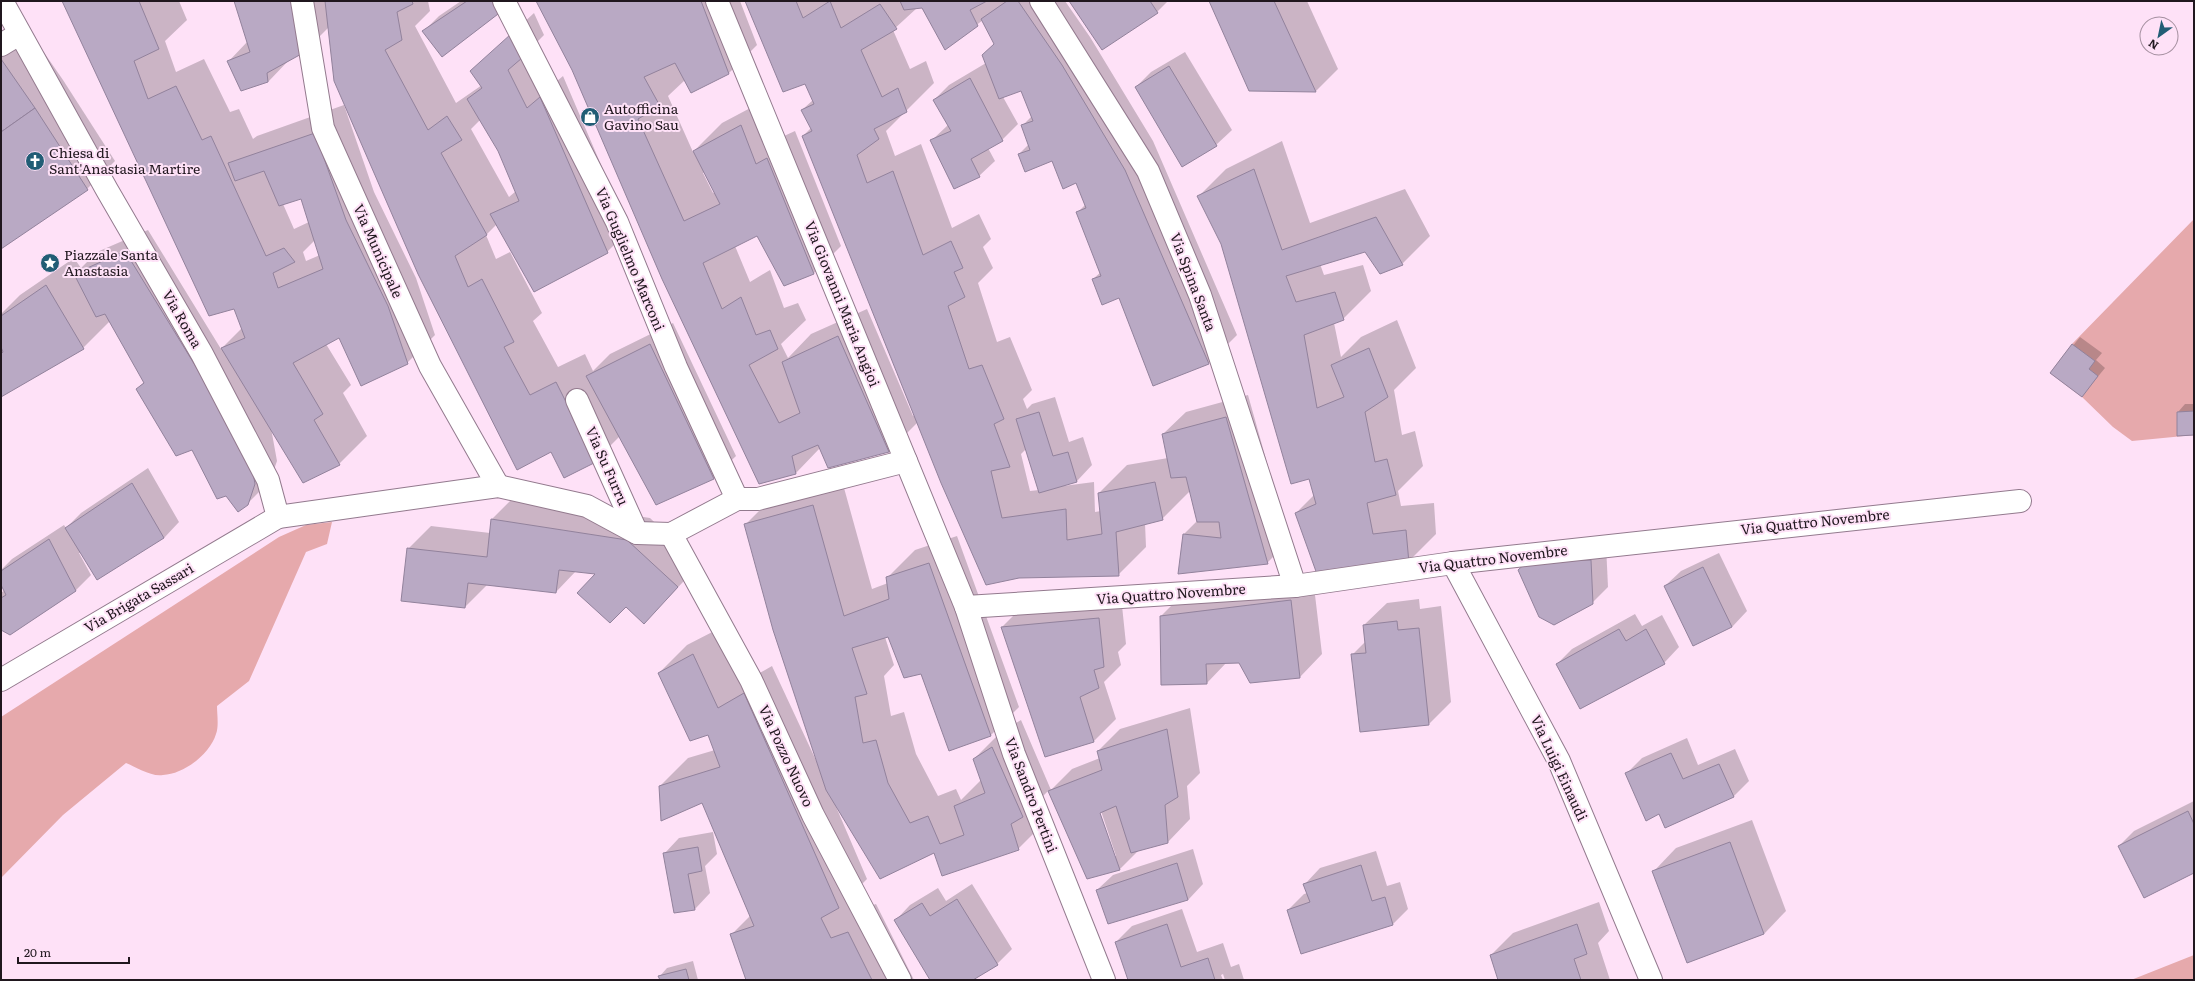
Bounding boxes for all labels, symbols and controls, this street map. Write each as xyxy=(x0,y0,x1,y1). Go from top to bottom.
north arrow xyxy=(2139,16,2179,56)
text: N xyxy=(2145,36,2161,54)
place label: Autofficina Gavino Sau xyxy=(604,98,679,134)
shop icon: Autofficina Gavino Sau xyxy=(579,106,601,128)
place label: Chiesa di Sant'Anastasia Martire xyxy=(49,142,200,178)
church icon: Chiesa di Sant'Anastasia Martire xyxy=(24,150,46,172)
street label: Via Guglielmo Marconi xyxy=(592,184,670,334)
street label: Via Municipale xyxy=(349,200,409,301)
street label: Via Giovanni Maria Angioi xyxy=(800,218,885,390)
street label: Via Spina Santa xyxy=(1166,230,1222,334)
place label: Piazzale Santa Anastasia xyxy=(64,244,158,280)
place icon: Piazzale Santa Anastasia xyxy=(39,252,61,274)
street label: Via Roma xyxy=(158,286,208,352)
street label: Via Su Furru xyxy=(582,423,634,508)
street label: Via Quattro Novembre xyxy=(1739,503,1890,539)
street label: Via Quattro Novembre xyxy=(1417,539,1568,577)
street label: Via Brigata Sassari xyxy=(80,557,197,637)
street label: Via Quattro Novembre xyxy=(1096,578,1246,608)
street label: Via Pozzo Nuovo xyxy=(755,701,819,810)
street label: Via Luigi Einaudi xyxy=(1527,711,1593,824)
street label: Via Sandro Pertini xyxy=(1001,734,1063,856)
scale bar xyxy=(18,939,129,965)
text: 20 m xyxy=(24,943,51,961)

